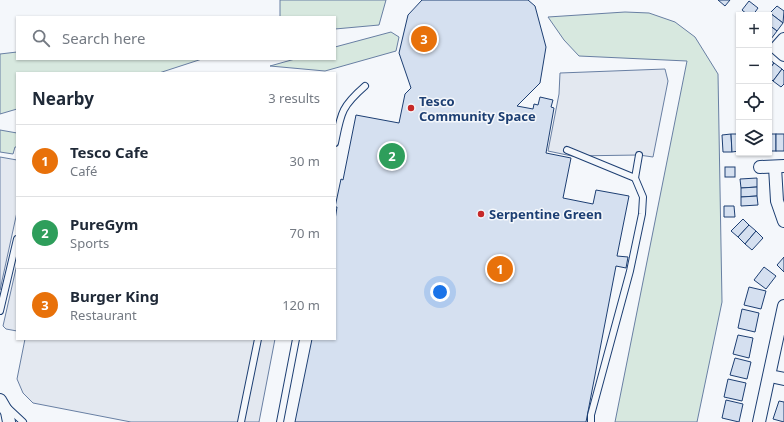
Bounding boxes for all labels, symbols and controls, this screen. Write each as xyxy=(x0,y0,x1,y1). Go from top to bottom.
map controls xyxy=(736,12,772,156)
button: + xyxy=(736,12,772,48)
search box xyxy=(16,16,336,60)
pin: 3 xyxy=(411,24,437,54)
icon: search xyxy=(30,27,52,49)
text: Search here xyxy=(62,28,145,48)
button: − xyxy=(736,48,772,84)
button: locate xyxy=(736,84,772,120)
text: Nearby xyxy=(32,87,94,110)
text: 3 results xyxy=(268,89,320,107)
place label: Tesco Community Space xyxy=(419,92,536,125)
marker: Tesco Community Space xyxy=(406,103,416,113)
button: layers xyxy=(736,120,772,156)
pin: 2 xyxy=(379,141,405,171)
text: Tesco Cafe xyxy=(70,142,148,162)
text: 1 xyxy=(41,152,49,170)
text: 30 m xyxy=(290,152,320,170)
text: Café xyxy=(70,162,97,180)
place label: Serpentine Green xyxy=(489,205,602,223)
marker: Serpentine Green xyxy=(476,209,486,219)
text: PureGym xyxy=(70,214,138,234)
text: 2 xyxy=(41,224,49,242)
text: 70 m xyxy=(290,224,320,242)
text: Sports xyxy=(70,234,109,252)
pin: 1 xyxy=(487,254,513,284)
your location xyxy=(430,282,450,302)
text: Burger King xyxy=(70,286,159,306)
text: 3 xyxy=(41,296,49,314)
text: 120 m xyxy=(282,296,320,314)
text: Restaurant xyxy=(70,306,137,324)

